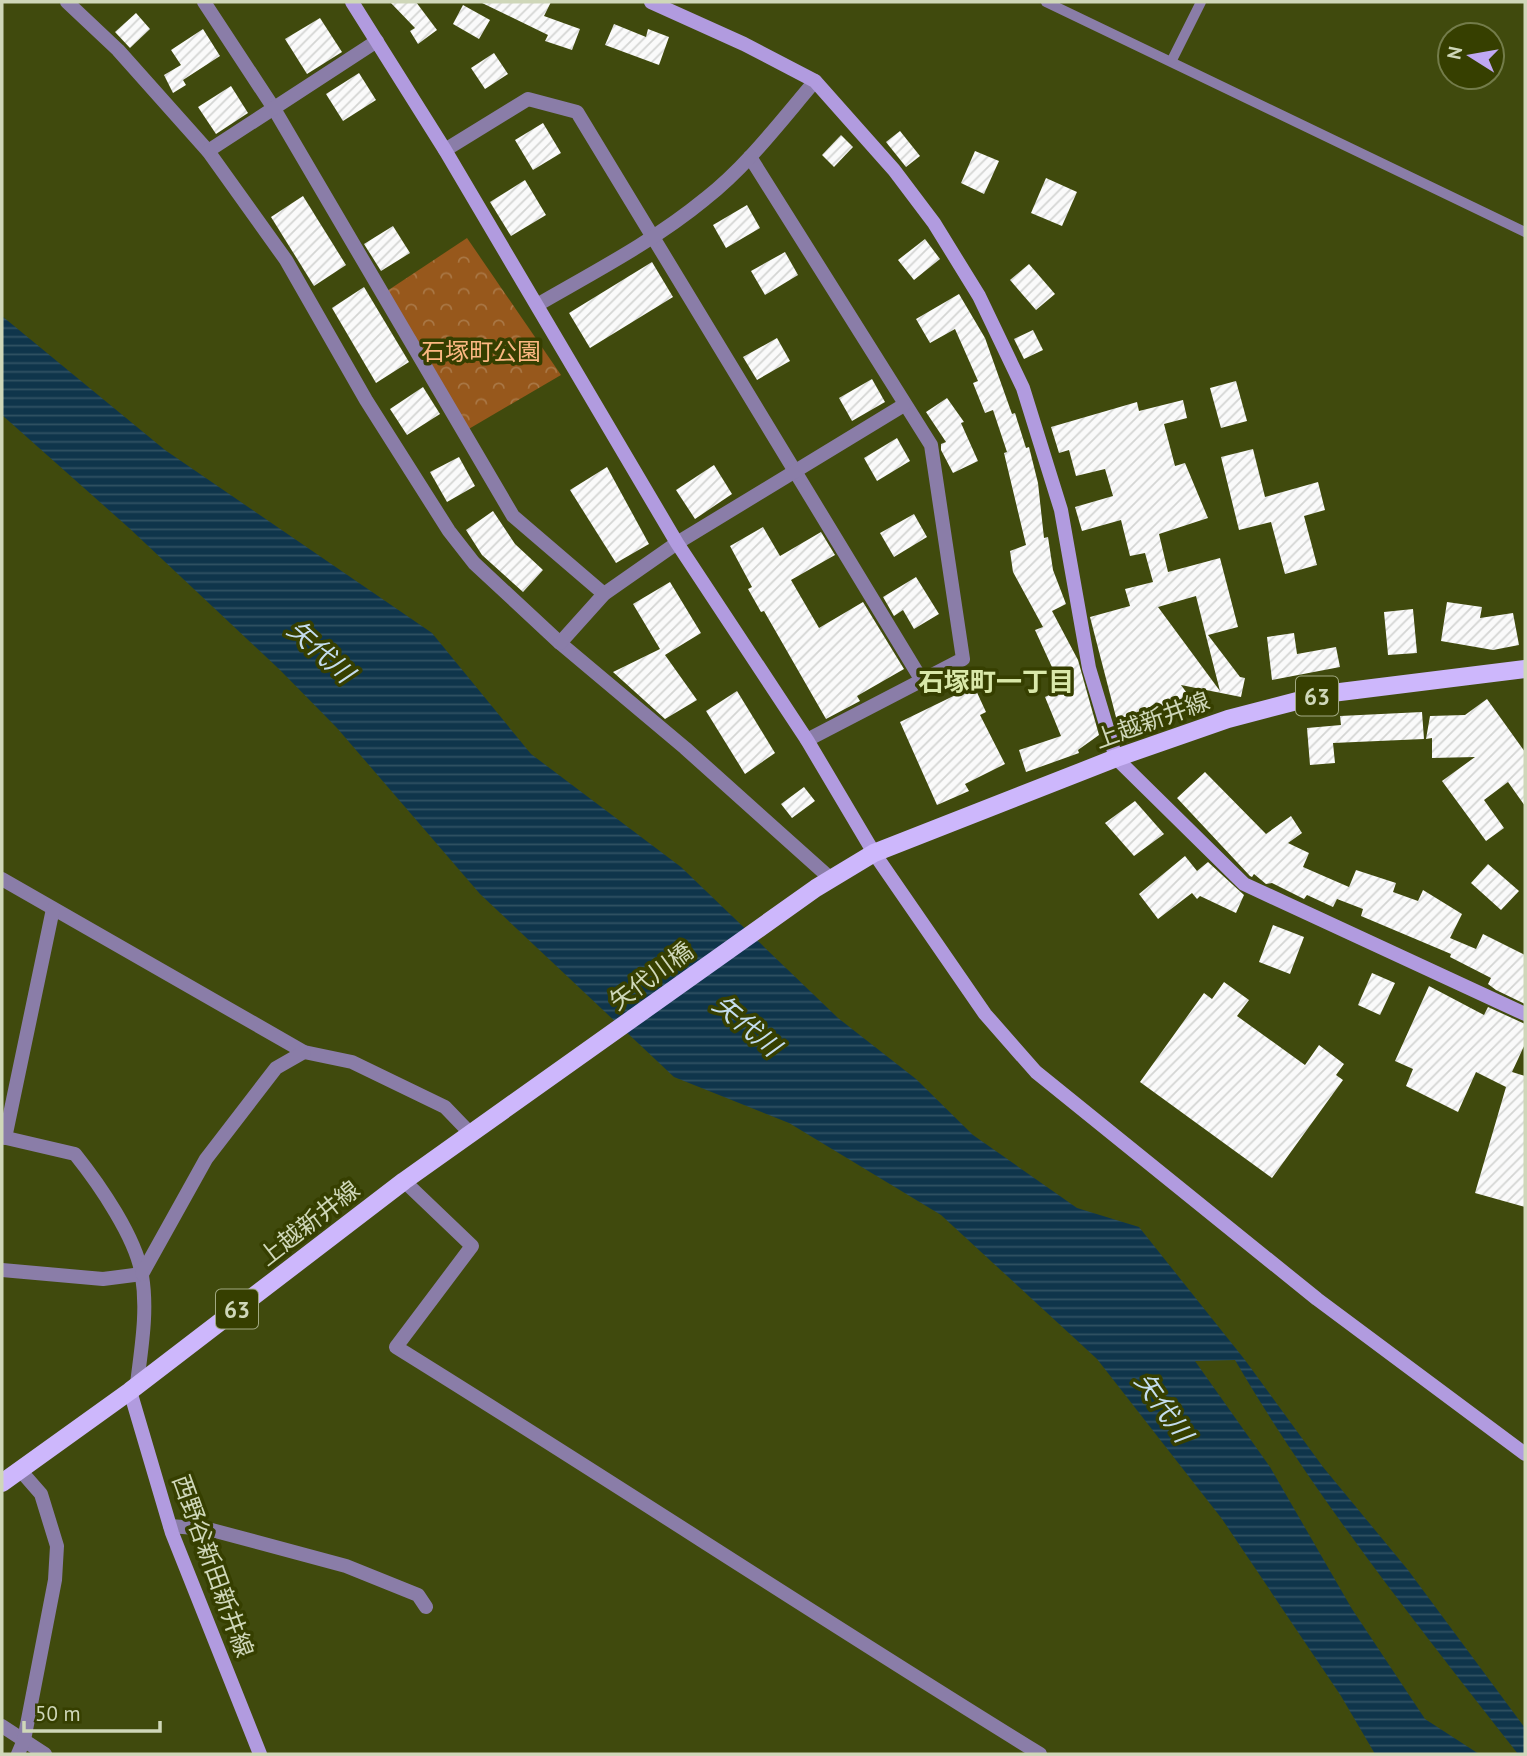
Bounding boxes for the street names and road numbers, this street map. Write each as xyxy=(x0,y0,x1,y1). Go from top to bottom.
road number: 63 xyxy=(1296,676,1338,716)
street label: 上越新井線 xyxy=(1090,685,1214,755)
street label: 矢代川橋 xyxy=(603,935,699,1017)
street label: 上越新井線 xyxy=(252,1174,366,1272)
road number: 63 xyxy=(216,1290,258,1328)
street label: 西野谷新田新井線 xyxy=(166,1470,260,1662)

